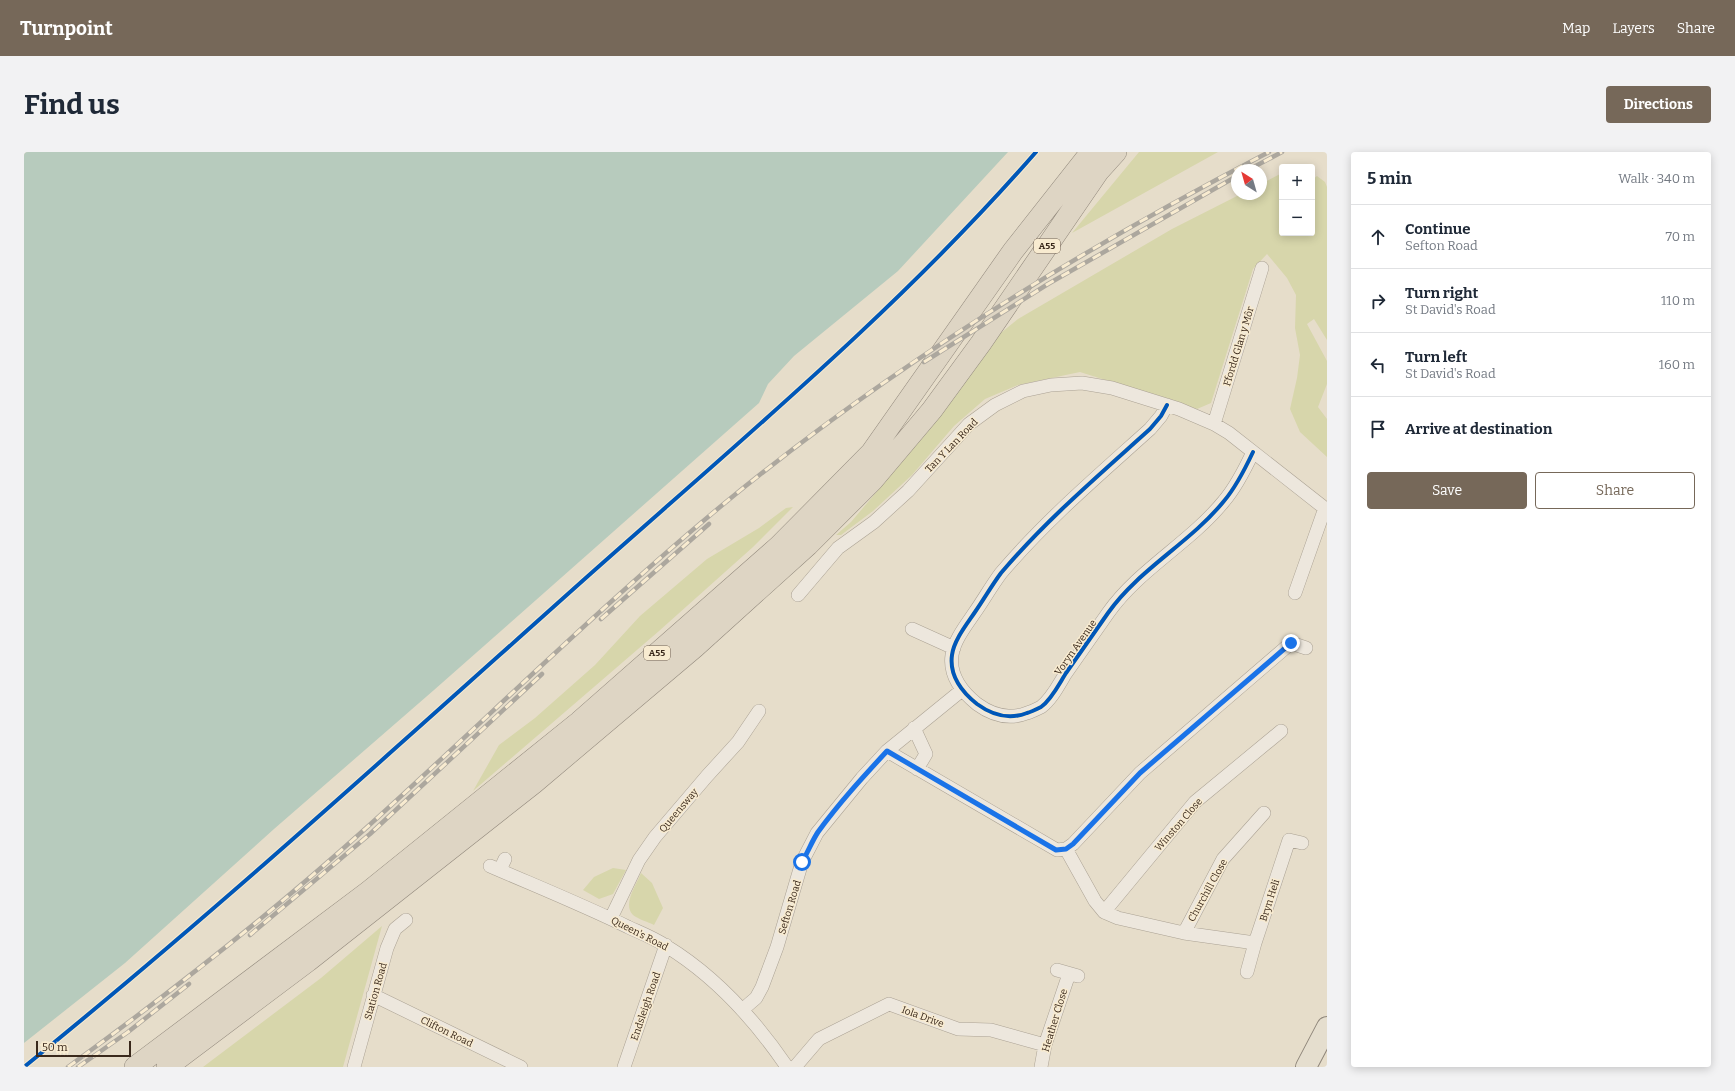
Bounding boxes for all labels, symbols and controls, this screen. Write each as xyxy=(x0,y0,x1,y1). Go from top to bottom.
text: Turnpoint xyxy=(20,17,113,40)
text: Map xyxy=(1562,20,1590,37)
text: Layers xyxy=(1612,20,1655,37)
text: Share xyxy=(1677,20,1715,37)
button: Directions xyxy=(1606,86,1711,123)
text: Find us xyxy=(24,88,120,121)
north arrow xyxy=(1231,164,1267,200)
map controls xyxy=(1279,164,1315,236)
button: + xyxy=(1279,164,1315,200)
text: 5 min xyxy=(1367,168,1412,189)
text: Walk · 340 m xyxy=(1618,171,1695,186)
button: − xyxy=(1279,200,1315,236)
text: Continue xyxy=(1405,220,1471,238)
icon: ahead xyxy=(1367,226,1389,248)
text: 70 m xyxy=(1665,229,1695,244)
text: Sefton Road xyxy=(1405,238,1478,253)
road number: A55 xyxy=(1034,239,1060,253)
text: Turn right xyxy=(1405,284,1478,302)
icon: right xyxy=(1367,290,1389,312)
text: 110 m xyxy=(1661,293,1695,308)
text: St David's Road xyxy=(1405,302,1496,317)
street label: Ffordd Glan y Môr xyxy=(1220,304,1257,388)
text: Turn left xyxy=(1405,348,1467,366)
icon: left xyxy=(1367,354,1389,376)
text: 160 m xyxy=(1659,357,1695,372)
text: St David's Road xyxy=(1405,366,1496,381)
street label: Tan Y Lan Road xyxy=(923,416,980,475)
icon: arrive xyxy=(1367,418,1389,440)
text: Arrive at destination xyxy=(1405,420,1552,438)
button: Save xyxy=(1367,472,1527,509)
button: Share xyxy=(1535,472,1695,509)
street label: Voryn Avenue xyxy=(1052,617,1099,678)
route end xyxy=(1282,634,1300,652)
road number: A55 xyxy=(644,646,670,660)
street label: Queensway xyxy=(657,786,701,835)
street label: Winston Close xyxy=(1152,796,1205,854)
route start xyxy=(793,853,811,871)
street label: Churchill Close xyxy=(1186,857,1230,924)
street label: Bryn Heli xyxy=(1258,878,1282,923)
street label: Sefton Road xyxy=(776,879,804,936)
street label: Queen's Road xyxy=(609,914,670,953)
street label: Station Road xyxy=(362,961,390,1021)
street label: Endsleigh Road xyxy=(629,970,663,1042)
street label: Heather Close xyxy=(1040,987,1070,1053)
street label: Iola Drive xyxy=(900,1004,945,1030)
street label: Clifton Road xyxy=(418,1014,475,1050)
scale bar xyxy=(36,1039,131,1058)
text: 50 m xyxy=(42,1041,68,1054)

